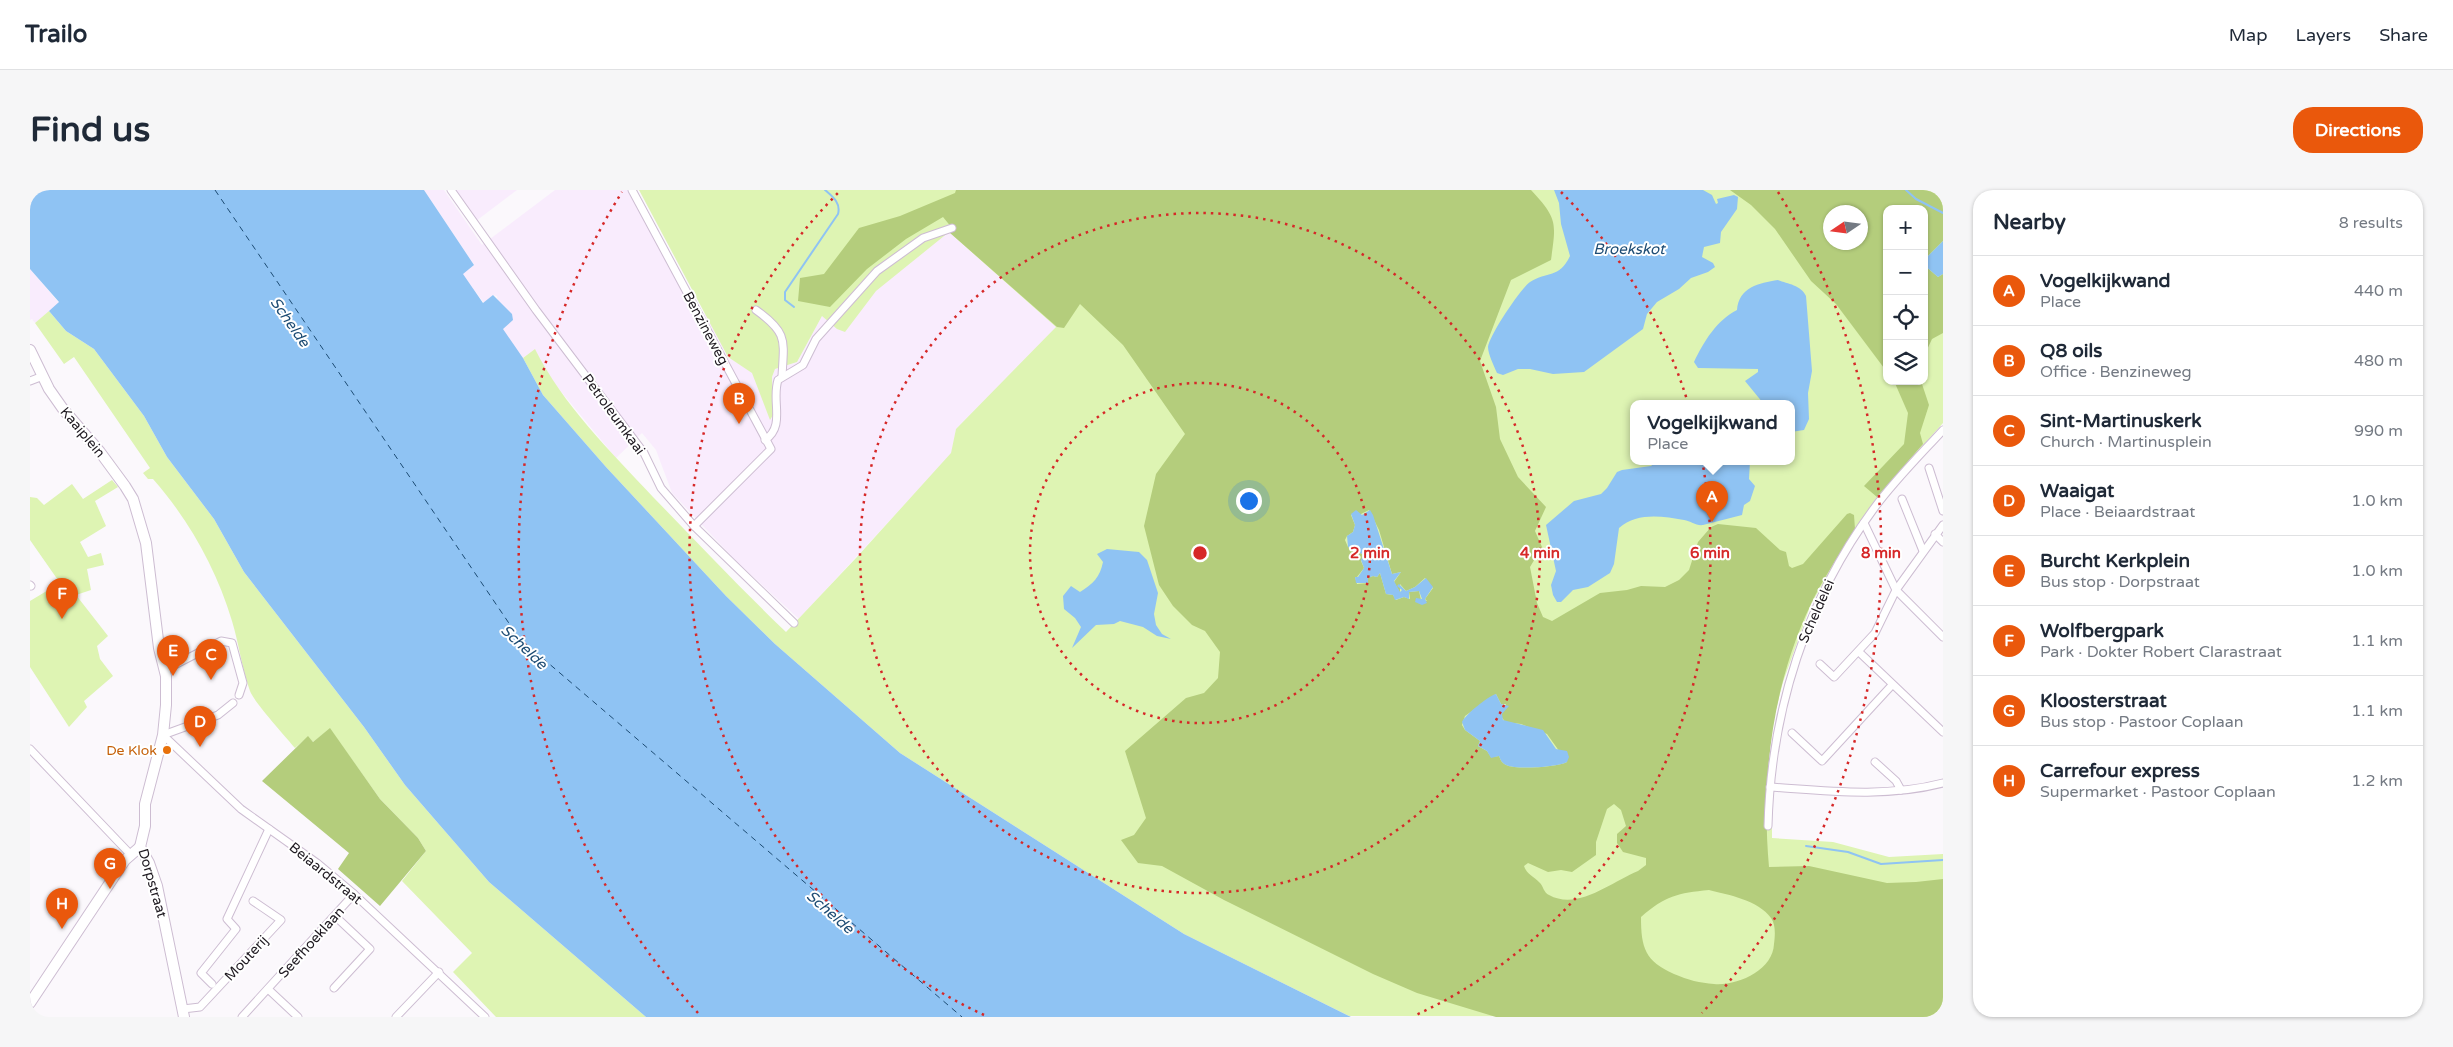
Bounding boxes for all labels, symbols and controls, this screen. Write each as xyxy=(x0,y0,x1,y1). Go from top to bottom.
text: Trailo xyxy=(25,20,87,49)
text: Map xyxy=(2229,24,2268,46)
text: Layers xyxy=(2296,24,2351,46)
text: Share xyxy=(2379,24,2428,46)
button: Directions xyxy=(2293,107,2423,153)
text: Find us xyxy=(30,109,150,151)
north arrow xyxy=(1823,205,1868,250)
map controls xyxy=(1883,205,1928,385)
button: + xyxy=(1883,205,1928,250)
text: Nearby xyxy=(1993,210,2066,235)
text: 8 results xyxy=(2339,213,2403,233)
water label: Broekskot xyxy=(1593,240,1667,258)
button: − xyxy=(1883,250,1928,295)
text: Vogelkijkwand xyxy=(2040,270,2171,292)
text: A xyxy=(2003,281,2015,301)
text: 440 m xyxy=(2354,281,2403,301)
street label: Benzineweg xyxy=(679,289,732,368)
text: Place xyxy=(2040,292,2081,312)
water label: Schelde xyxy=(266,294,314,352)
button: locate xyxy=(1883,295,1928,340)
button: layers xyxy=(1883,340,1928,385)
text: Q8 oils xyxy=(2040,340,2102,362)
text: B xyxy=(2003,351,2015,371)
text: 480 m xyxy=(2354,351,2403,371)
text: Office · Benzineweg xyxy=(2040,362,2192,382)
street label: Petroleumkaai xyxy=(579,371,649,458)
pin: B xyxy=(723,383,755,424)
popup xyxy=(1630,400,1795,465)
street label: Kaaiplein xyxy=(57,404,109,461)
text: Sint-Martinuskerk xyxy=(2040,410,2202,432)
text: Vogelkijkwand xyxy=(1647,412,1778,434)
text: C xyxy=(2003,421,2015,441)
text: 990 m xyxy=(2354,421,2403,441)
text: Church · Martinusplein xyxy=(2040,432,2212,452)
text: Place xyxy=(1647,434,1688,454)
text: Waaigat xyxy=(2040,480,2114,502)
pin: A xyxy=(1696,481,1728,522)
your location xyxy=(1236,488,1262,514)
text: D xyxy=(2003,491,2015,511)
text: 1.0 km xyxy=(2351,491,2403,511)
text: Place · Beiaardstraat xyxy=(2040,502,2195,522)
centre of rings xyxy=(1191,544,1209,562)
text: 2 min xyxy=(1350,544,1390,562)
text: 4 min xyxy=(1520,544,1560,562)
text: 6 min xyxy=(1690,544,1730,562)
text: 8 min xyxy=(1861,544,1901,562)
text: Burcht Kerkplein xyxy=(2040,550,2190,572)
text: E xyxy=(2004,561,2014,581)
text: 1.0 km xyxy=(2351,561,2403,581)
text: Bus stop · Dorpstraat xyxy=(2040,572,2200,592)
street label: Scheldelei xyxy=(1795,577,1838,646)
pin: F xyxy=(46,578,78,619)
text: Wolfbergpark xyxy=(2040,620,2164,642)
water label: Schelde xyxy=(497,621,552,674)
text: F xyxy=(2004,631,2014,651)
text: 1.1 km xyxy=(2351,631,2403,651)
pin: E xyxy=(157,635,189,676)
pin: C xyxy=(195,639,227,680)
text: Park · Dokter Robert Clarastraat xyxy=(2040,642,2282,662)
text: Kloosterstraat xyxy=(2040,690,2167,712)
text: G xyxy=(2003,701,2015,721)
text: 1.1 km xyxy=(2351,701,2403,721)
pin: D xyxy=(184,706,216,747)
text: Bus stop · Pastoor Coplaan xyxy=(2040,712,2244,732)
place label: De Klok xyxy=(106,742,157,759)
marker: De Klok xyxy=(161,744,173,756)
text: Carrefour express xyxy=(2040,760,2200,782)
text: H xyxy=(2003,771,2015,791)
text: 1.2 km xyxy=(2351,771,2403,791)
text: Supermarket · Pastoor Coplaan xyxy=(2040,782,2276,802)
street label: Beiaardstraat xyxy=(286,839,366,908)
street label: Dorpstraat xyxy=(135,847,171,920)
pin: G xyxy=(94,848,126,889)
water label: Schelde xyxy=(803,887,858,938)
pin: H xyxy=(46,888,78,929)
street label: Seefhoeklaan xyxy=(275,903,348,982)
street label: Mouterij xyxy=(221,932,272,985)

